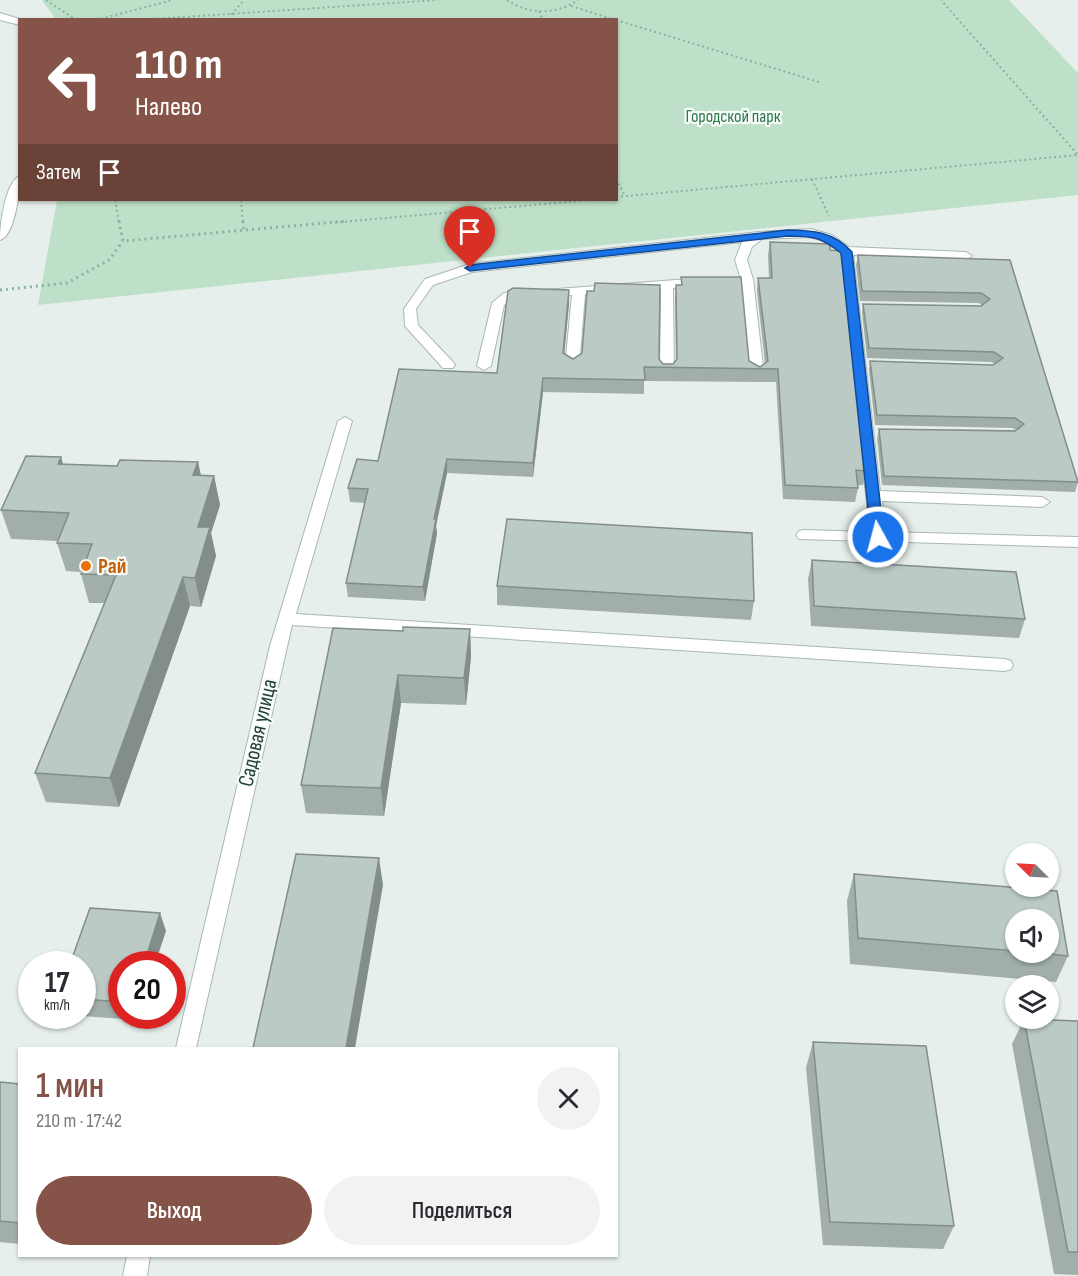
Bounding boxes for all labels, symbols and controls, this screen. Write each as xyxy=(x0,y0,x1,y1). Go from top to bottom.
text: 110 m xyxy=(135,40,222,91)
icon: left xyxy=(36,42,114,120)
text: Налево xyxy=(135,91,202,123)
park label: Городской парк xyxy=(686,106,781,127)
icon: arrive xyxy=(93,156,126,189)
text: Затем xyxy=(36,159,81,186)
pin xyxy=(444,206,495,268)
icon: arrive xyxy=(453,215,486,248)
position arrow xyxy=(846,505,910,569)
place label: Рай xyxy=(98,553,126,580)
marker: Рай xyxy=(79,559,93,573)
street label: Садовая улица xyxy=(233,677,283,789)
north arrow xyxy=(1005,843,1059,897)
map controls xyxy=(1005,843,1059,1029)
button: sound xyxy=(1005,909,1059,963)
speed limit sign: 20 xyxy=(108,951,186,1029)
text: 17 xyxy=(45,965,69,1001)
button: layers xyxy=(1005,975,1059,1029)
text: km/h xyxy=(44,996,70,1015)
text: 1 мин xyxy=(36,1065,104,1108)
button: close xyxy=(537,1067,600,1130)
text: 210 m · 17:42 xyxy=(36,1109,122,1133)
button: Выход xyxy=(36,1176,312,1245)
button: Поделиться xyxy=(324,1176,600,1245)

